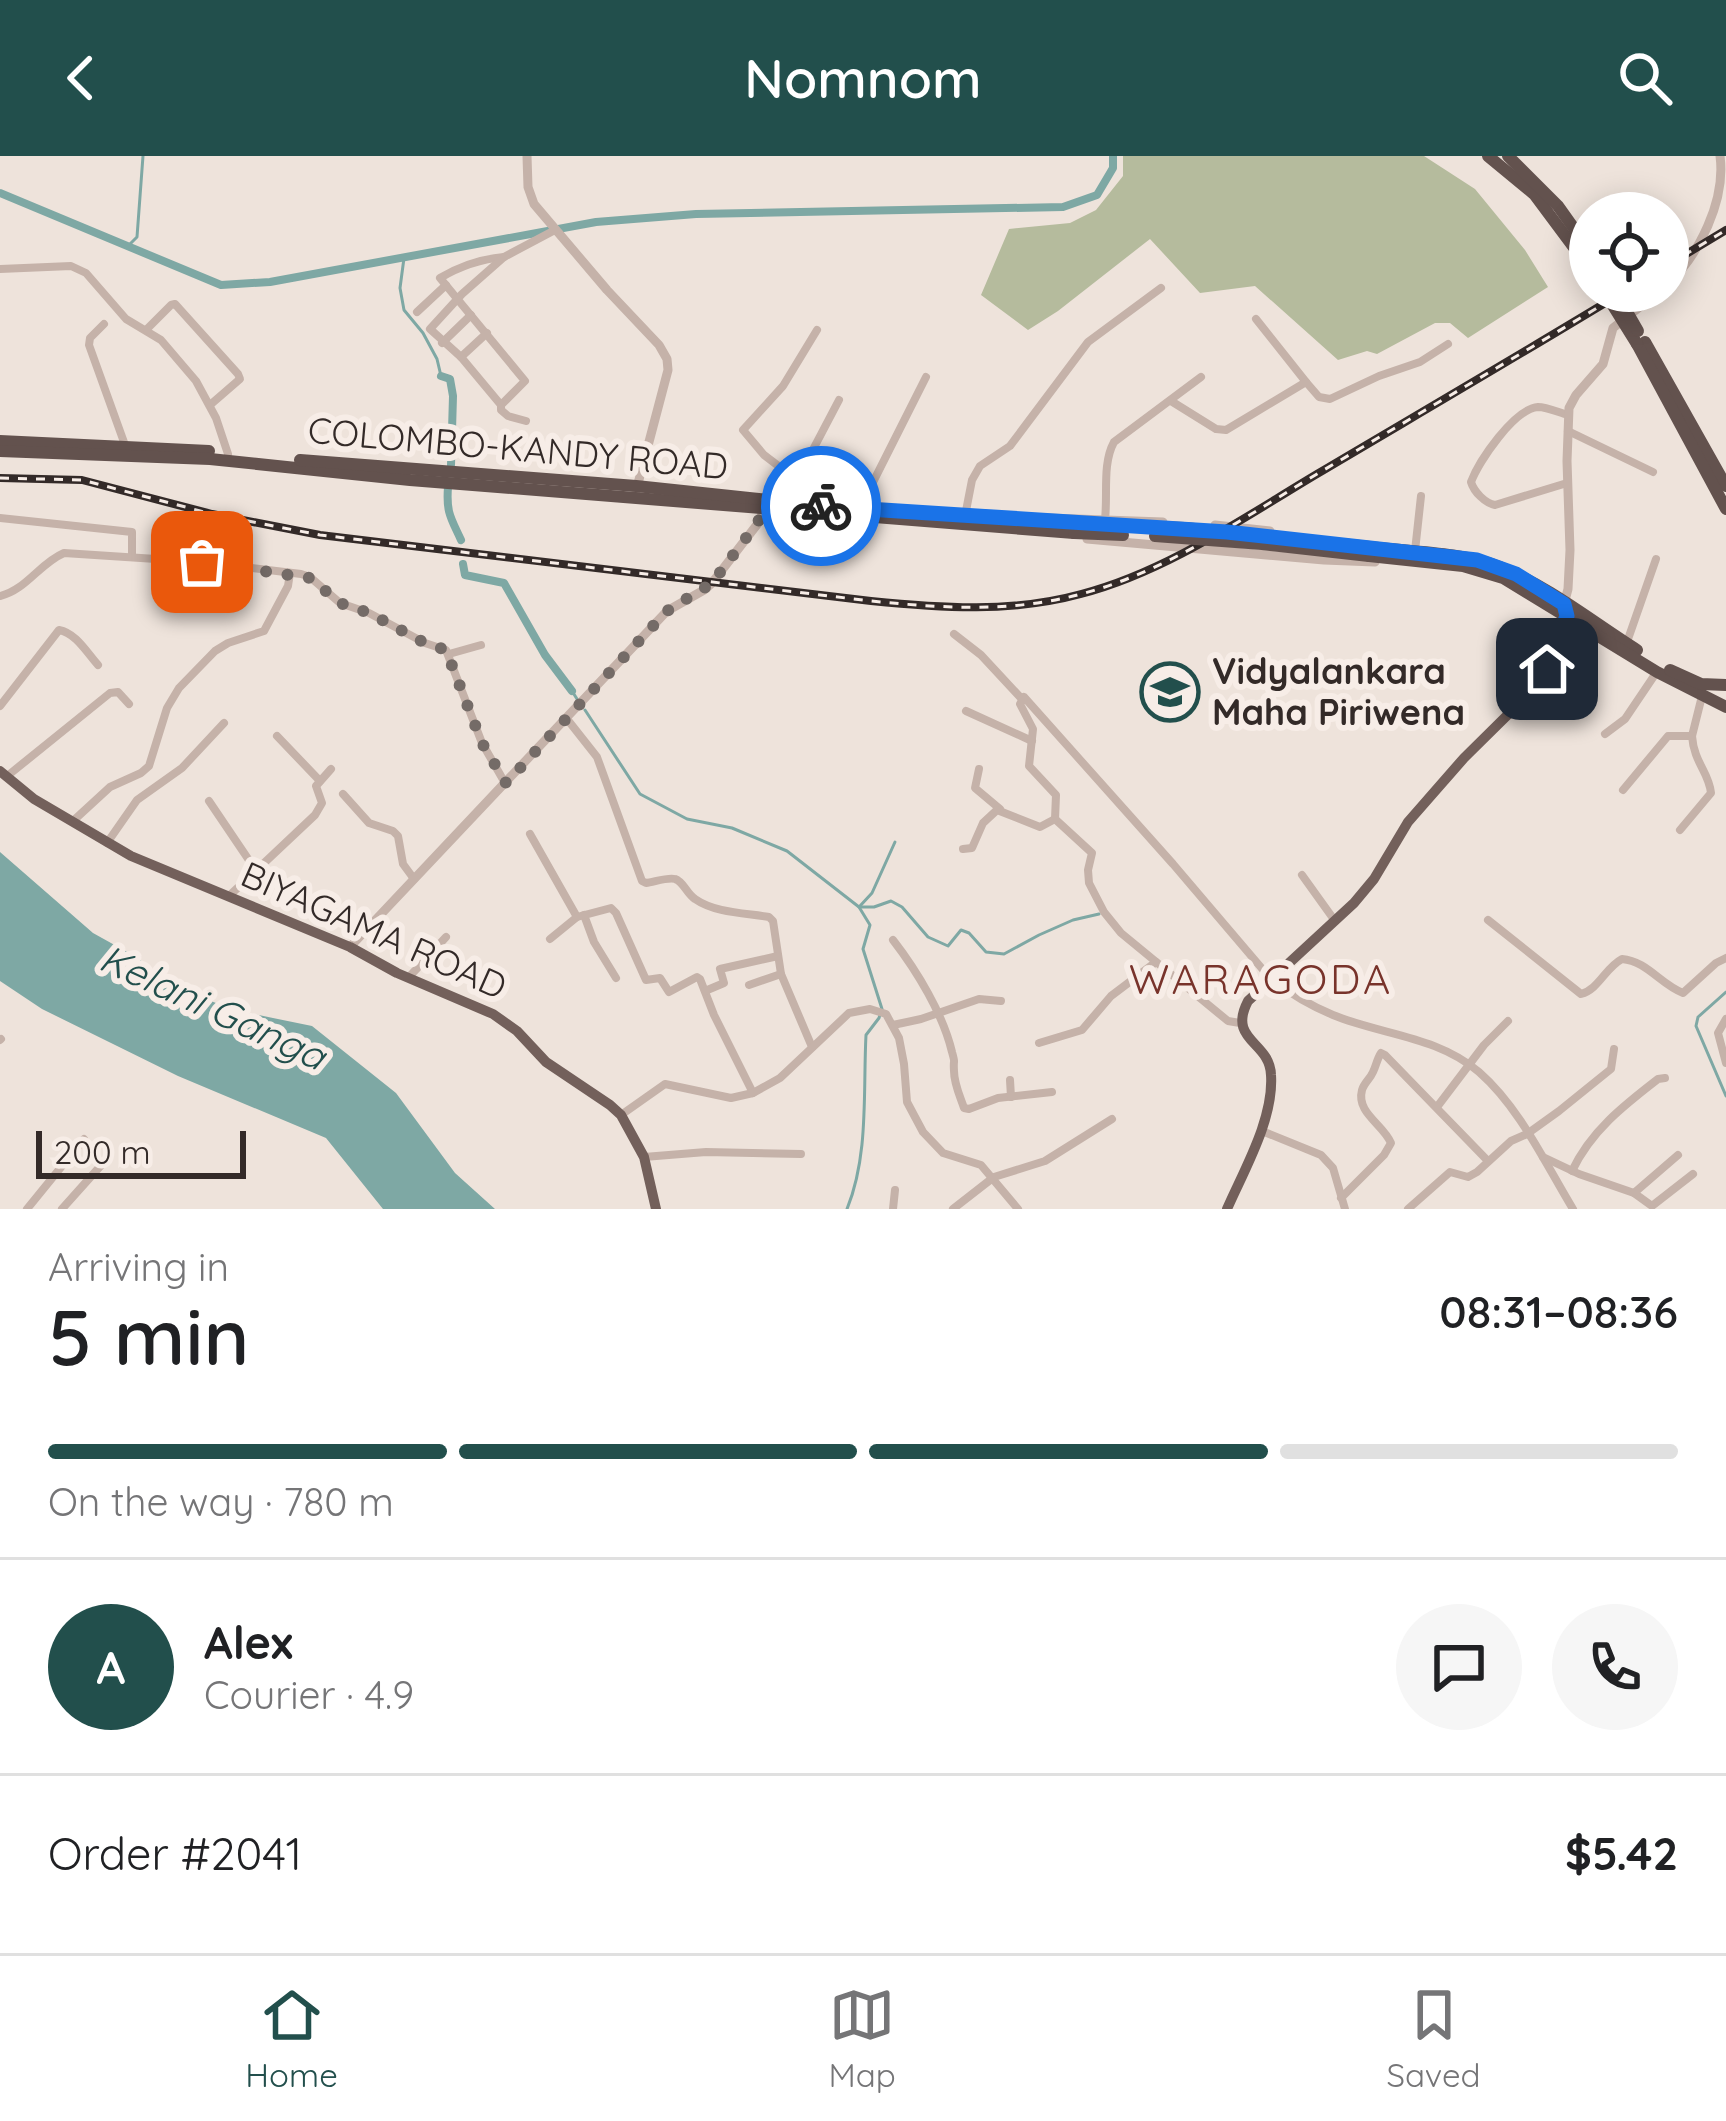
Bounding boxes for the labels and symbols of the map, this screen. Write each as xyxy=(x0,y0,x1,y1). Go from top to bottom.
street label: COLOMBO-KANDY ROAD xyxy=(306,407,730,488)
courier xyxy=(761,446,881,566)
pin xyxy=(151,511,253,613)
pin xyxy=(1496,618,1598,720)
place label: Vidyalankara Maha Piriwena xyxy=(1212,648,1465,734)
school or university icon: Vidyalankara Maha Piriwena xyxy=(1139,661,1201,723)
street label: BIYAGAMA ROAD xyxy=(235,851,514,1008)
water label: Kelani Ganga xyxy=(93,933,336,1081)
district label: WARAGODA xyxy=(1129,952,1393,1005)
scale bar xyxy=(36,1125,246,1178)

